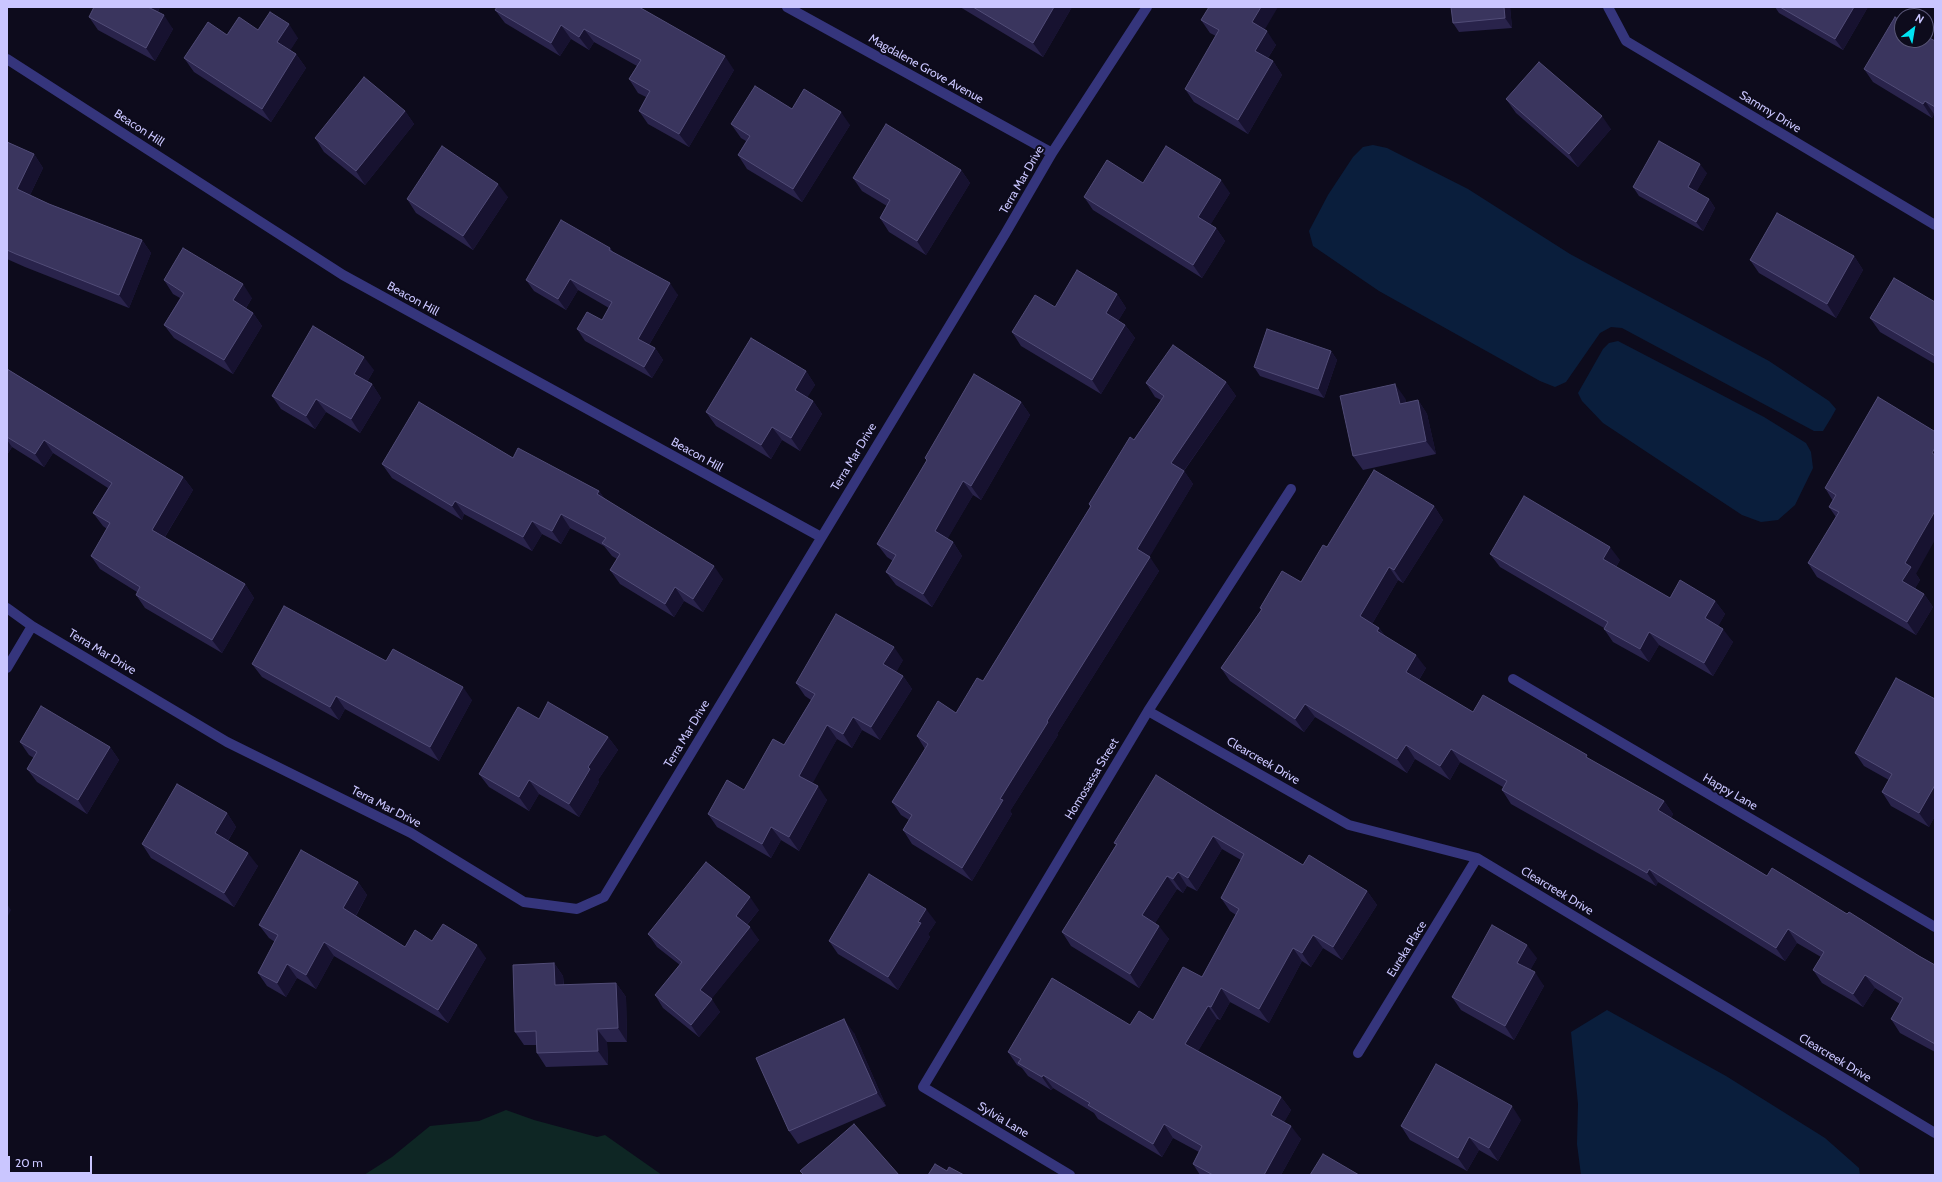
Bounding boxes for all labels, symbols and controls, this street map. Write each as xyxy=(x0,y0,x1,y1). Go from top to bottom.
north arrow xyxy=(1894,8,1934,48)
text: N xyxy=(1913,11,1927,27)
street label: Magdalene Grove Avenue xyxy=(866,31,986,107)
street label: Sammy Drive xyxy=(1737,88,1803,136)
street label: Beacon Hill xyxy=(111,106,167,150)
street label: Terra Mar Drive xyxy=(997,143,1047,217)
street label: Beacon Hill xyxy=(385,279,441,319)
street label: Terra Mar Drive xyxy=(828,421,880,493)
street label: Beacon Hill xyxy=(669,435,725,475)
street label: Terra Mar Drive xyxy=(66,626,138,678)
street label: Terra Mar Drive xyxy=(661,698,713,770)
street label: Clearcreek Drive xyxy=(1224,734,1302,788)
street label: Homosassa Street xyxy=(1062,736,1122,822)
street label: Happy Lane xyxy=(1700,771,1760,813)
street label: Terra Mar Drive xyxy=(349,783,423,831)
street label: Clearcreek Drive xyxy=(1518,864,1596,918)
street label: Eureka Place xyxy=(1384,918,1430,980)
street label: Clearcreek Drive xyxy=(1796,1031,1874,1085)
street label: Sylvia Lane xyxy=(975,1099,1031,1141)
scale bar xyxy=(10,1148,94,1174)
text: 20 m xyxy=(15,1155,43,1170)

